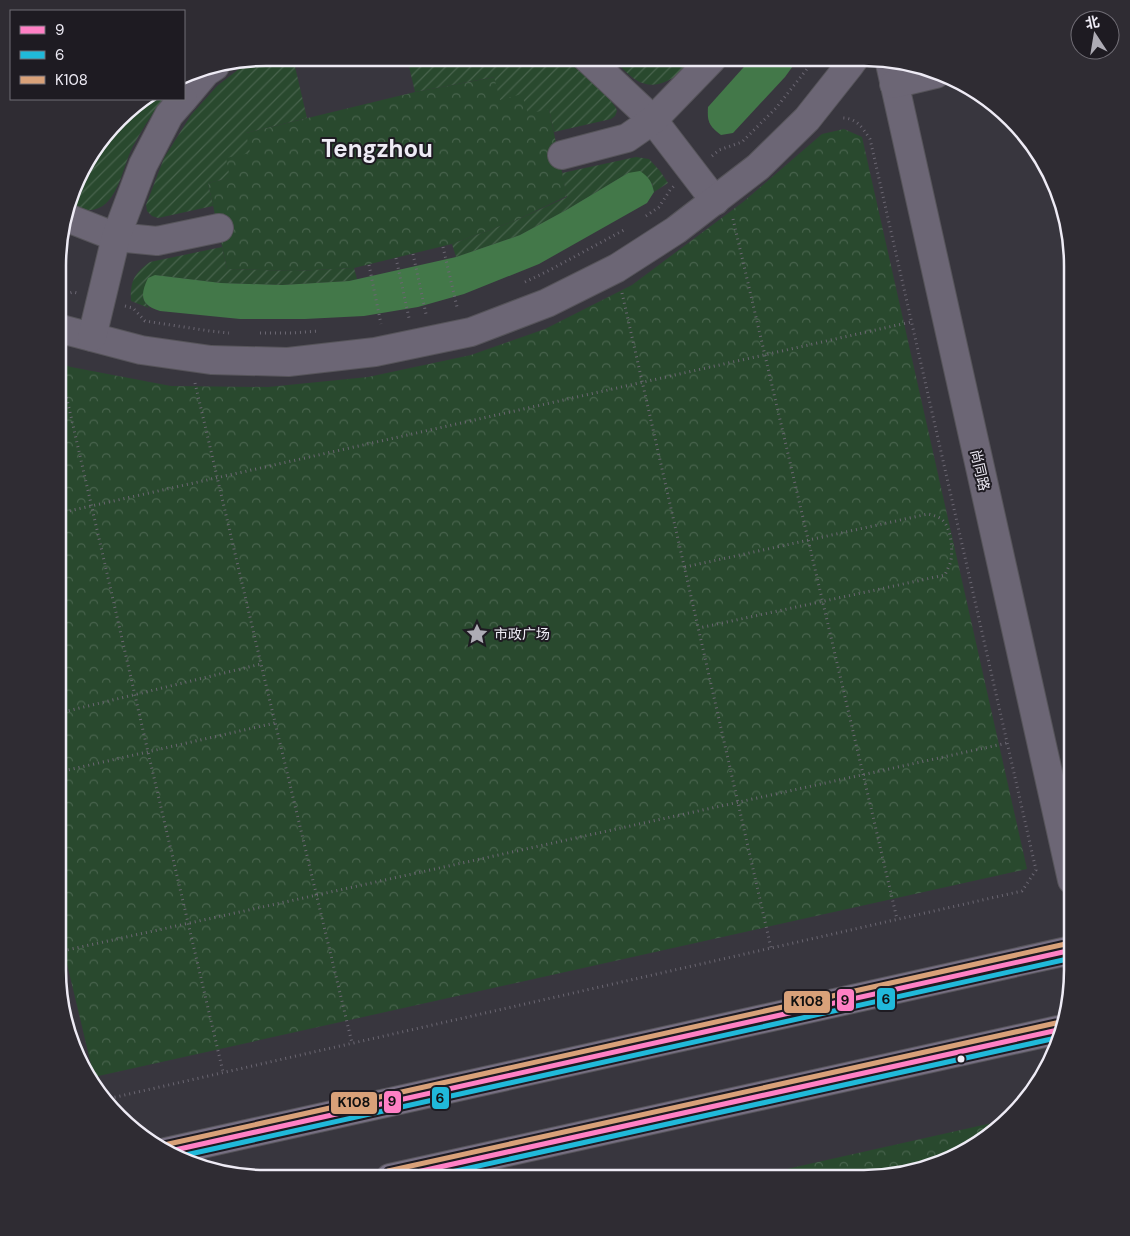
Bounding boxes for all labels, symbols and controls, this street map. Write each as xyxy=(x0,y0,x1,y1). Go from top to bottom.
legend xyxy=(10,10,185,100)
north arrow xyxy=(1070,10,1120,60)
text: 北 xyxy=(1084,12,1101,33)
text: 9 xyxy=(55,20,64,40)
text: 6 xyxy=(55,45,64,65)
text: K108 xyxy=(55,70,88,90)
district label: Tengzhou xyxy=(321,133,433,164)
street label: 尚同路 xyxy=(967,448,993,492)
place icon: 市政广场 xyxy=(464,621,490,647)
place label: 市政广场 xyxy=(494,625,550,643)
line badge: 6 xyxy=(876,987,896,1011)
line badge: 9 xyxy=(836,988,855,1012)
line badge: K108 xyxy=(783,990,831,1014)
text: 6 xyxy=(882,990,891,1008)
text: 9 xyxy=(841,991,850,1009)
text: K108 xyxy=(791,992,824,1010)
unlabelled marker xyxy=(956,1054,966,1064)
line badge: 6 xyxy=(431,1086,450,1110)
text: 6 xyxy=(436,1089,445,1107)
line badge: 9 xyxy=(383,1090,402,1114)
line badge: K108 xyxy=(330,1091,378,1115)
text: 9 xyxy=(388,1092,397,1110)
text: K108 xyxy=(338,1093,371,1111)

